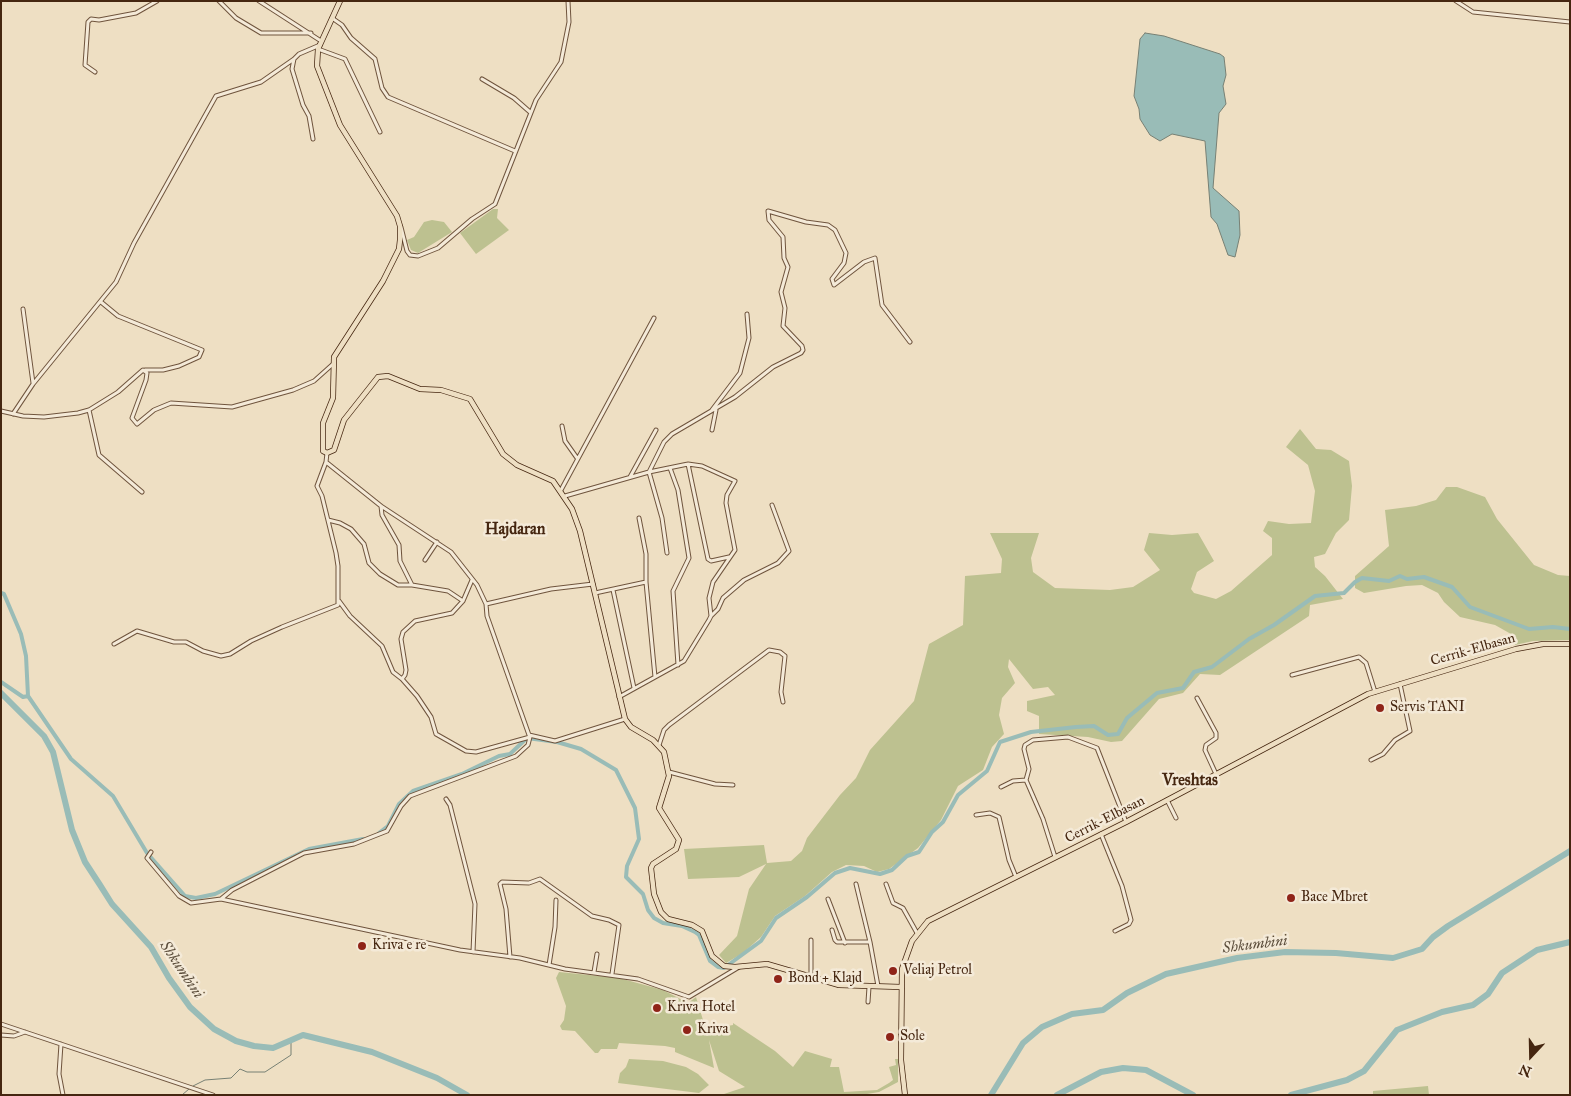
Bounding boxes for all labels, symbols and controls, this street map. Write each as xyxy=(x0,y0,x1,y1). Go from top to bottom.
district label: Hajdaran xyxy=(485,520,545,540)
street label: Cerrik-Elbasan xyxy=(1429,630,1517,670)
place label: Servis TANI xyxy=(1390,700,1465,716)
marker: Servis TANI xyxy=(1374,702,1386,714)
district label: Vreshtas xyxy=(1162,771,1218,791)
street label: Cerrik-Elbasan xyxy=(1062,793,1148,847)
place label: Bace Mbret xyxy=(1301,890,1368,906)
marker: Bace Mbret xyxy=(1285,892,1297,904)
water label: Shkumbini xyxy=(1222,932,1288,958)
water label: Shkumbini xyxy=(155,938,207,1002)
place label: Kriva e re xyxy=(372,938,426,954)
marker: Kriva e re xyxy=(356,940,368,952)
place label: Veliaj Petrol xyxy=(903,963,972,979)
marker: Veliaj Petrol xyxy=(887,965,899,977)
place label: Bond + Klajd xyxy=(788,971,862,987)
marker: Bond + Klajd xyxy=(772,973,784,985)
place label: Kriva Hotel xyxy=(667,1000,735,1016)
marker: Kriva Hotel xyxy=(651,1002,663,1014)
place label: Kriva xyxy=(697,1022,728,1038)
marker: Kriva xyxy=(681,1024,693,1036)
place label: Sole xyxy=(900,1029,925,1045)
marker: Sole xyxy=(884,1031,896,1043)
north arrow xyxy=(1506,1031,1556,1081)
text: N xyxy=(1517,1060,1534,1081)

